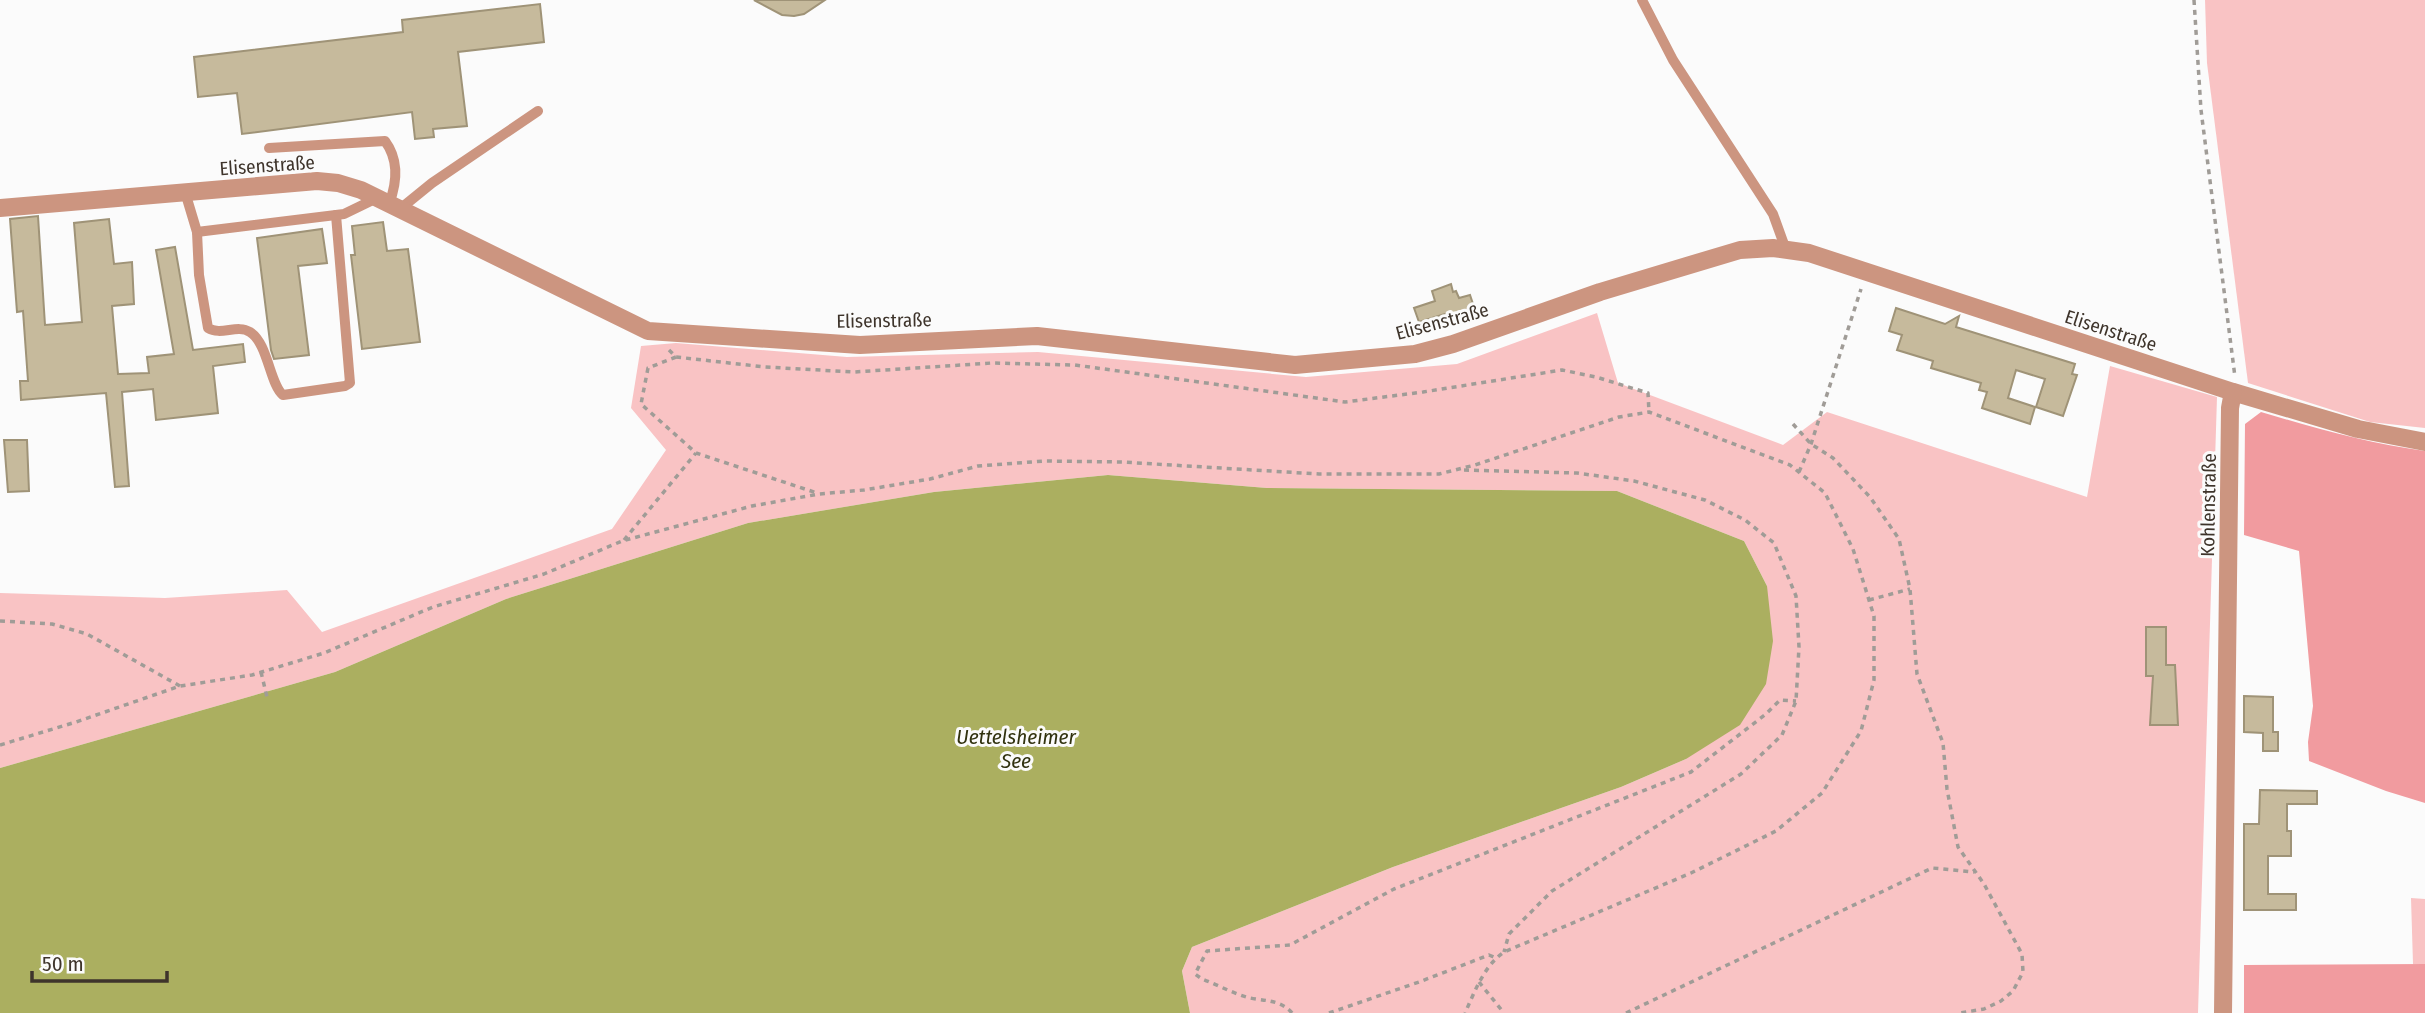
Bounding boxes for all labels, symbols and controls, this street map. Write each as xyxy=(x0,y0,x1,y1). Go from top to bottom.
street label: Elisenstraße xyxy=(219,151,315,180)
street label: Elisenstraße xyxy=(1393,298,1491,345)
street label: Elisenstraße xyxy=(2062,305,2160,356)
street label: Elisenstraße xyxy=(836,308,932,333)
street label: Kohlenstraße xyxy=(2196,453,2221,557)
water label: Uettelsheimer See xyxy=(956,724,1076,774)
scale bar xyxy=(32,940,166,984)
text: 50 m xyxy=(42,951,84,977)

